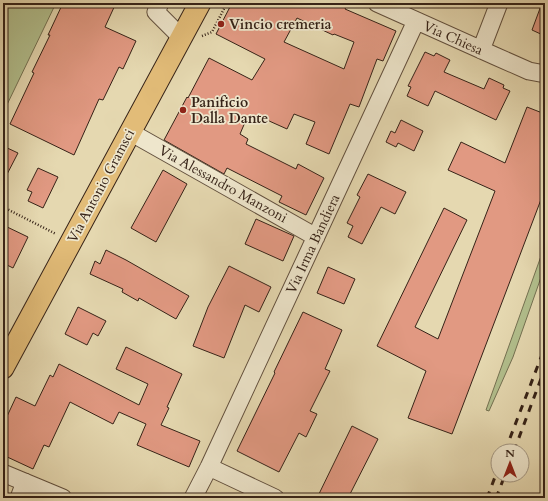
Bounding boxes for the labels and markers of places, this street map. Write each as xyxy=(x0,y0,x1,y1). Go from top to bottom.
place label: Vincio cremeria xyxy=(229,15,332,34)
marker: Vincio cremeria xyxy=(216,19,226,29)
place label: Panificio Dalla Dante xyxy=(191,93,268,128)
marker: Panificio Dalla Dante xyxy=(178,105,188,115)

